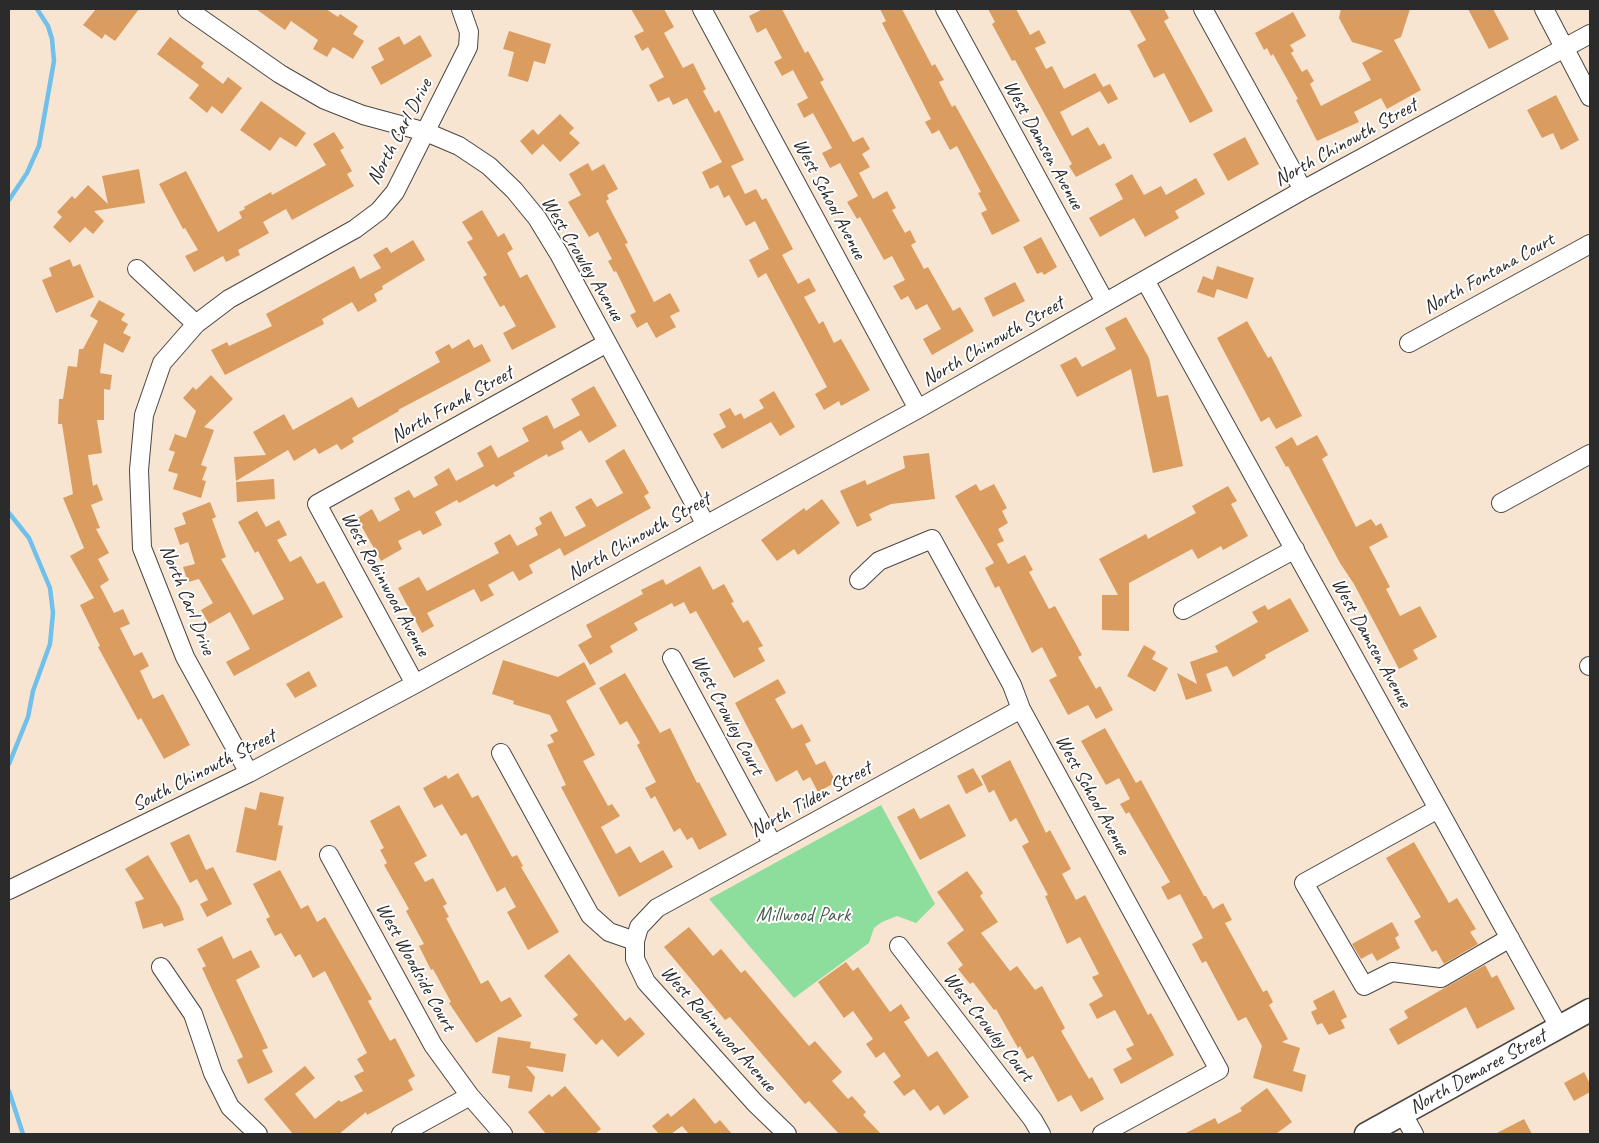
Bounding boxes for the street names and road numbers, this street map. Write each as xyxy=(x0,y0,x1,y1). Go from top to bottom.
street label: North Carl Drive xyxy=(362,75,438,189)
street label: West Damsen Avenue xyxy=(998,76,1088,214)
street label: North Chinowth Street xyxy=(1270,94,1422,192)
street label: West School Avenue xyxy=(787,135,871,263)
street label: West Crowley Avenue xyxy=(535,192,629,326)
street label: North Fontana Court xyxy=(1419,228,1559,320)
street label: North Chinowth Street xyxy=(918,292,1068,392)
street label: North Frank Street xyxy=(387,361,517,449)
street label: North Chinowth Street xyxy=(563,488,715,586)
street label: West Robinwood Avenue xyxy=(335,508,435,660)
street label: North Carl Drive xyxy=(154,542,220,658)
street label: West Damsen Avenue xyxy=(1326,574,1416,712)
street label: West Crowley Court xyxy=(685,651,769,779)
street label: South Chinowth Street xyxy=(128,725,280,817)
street label: West School Avenue xyxy=(1049,731,1135,859)
street label: North Tilden Street xyxy=(746,757,876,843)
street label: West Woodside Court xyxy=(370,899,460,1035)
street label: West Robinwood Avenue xyxy=(655,961,781,1097)
street label: West Crowley Court xyxy=(938,967,1038,1087)
street label: North Demaree Street xyxy=(1405,1024,1551,1120)

